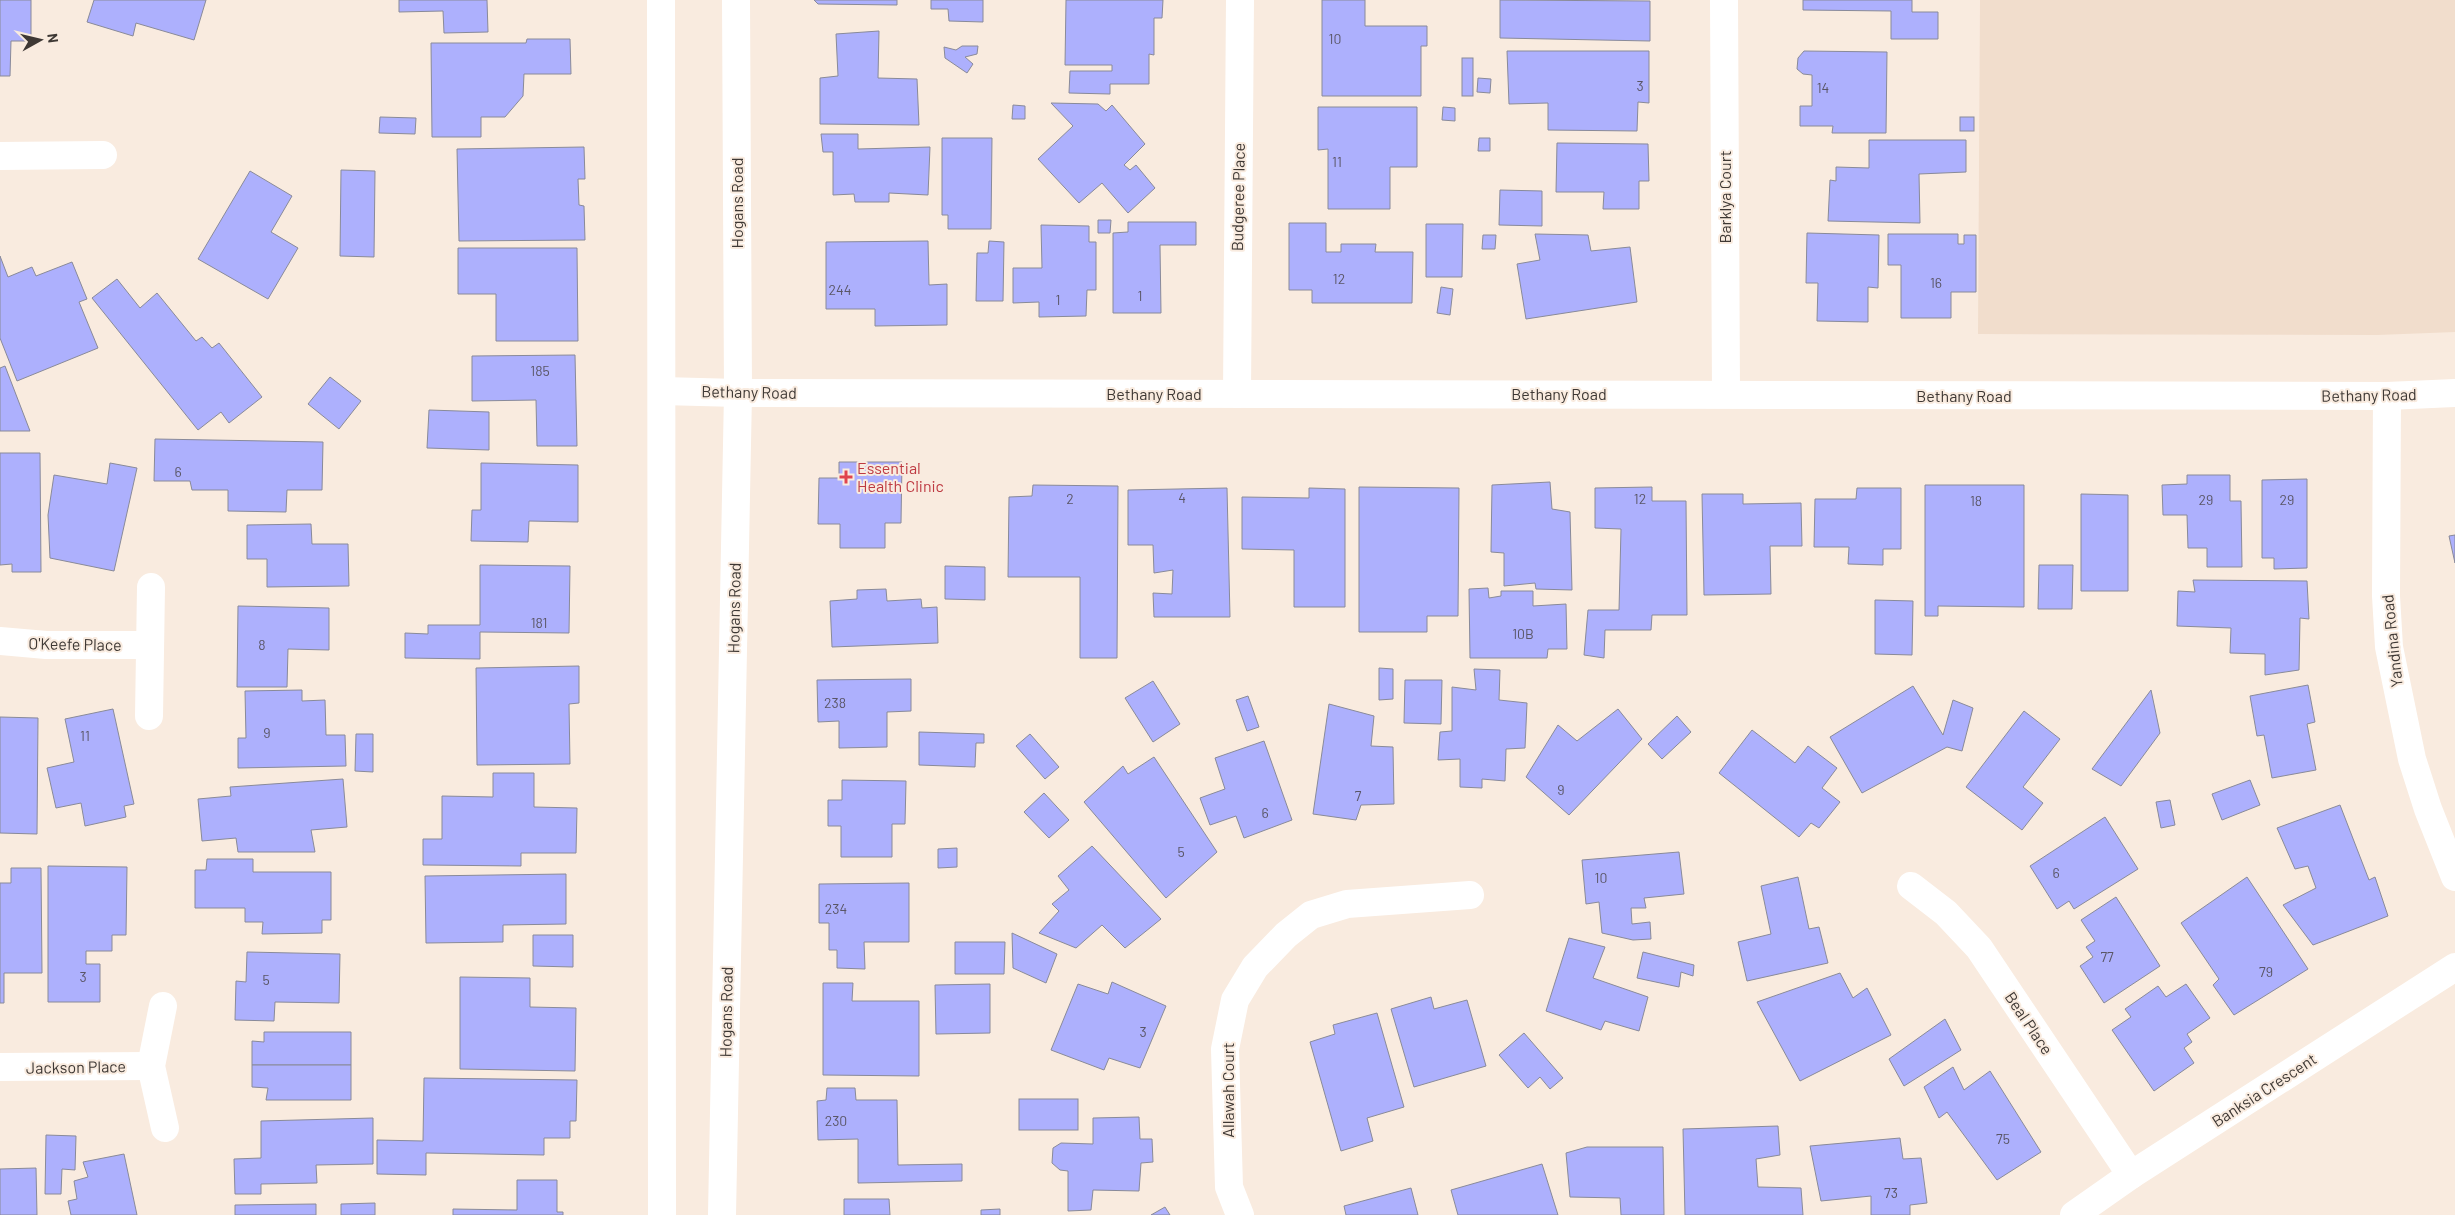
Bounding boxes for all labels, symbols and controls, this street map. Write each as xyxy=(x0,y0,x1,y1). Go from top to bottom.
north arrow xyxy=(15,15,65,65)
house number: 10 xyxy=(1329,30,1341,47)
text: N xyxy=(44,32,62,44)
house number: 3 xyxy=(1636,77,1644,94)
house number: 14 xyxy=(1817,79,1829,96)
street label: Budgeree Place xyxy=(1227,143,1248,251)
street label: Barklya Court xyxy=(1715,150,1734,244)
house number: 11 xyxy=(1332,153,1342,170)
street label: Hogans Road xyxy=(727,158,746,248)
house number: 12 xyxy=(1333,270,1345,287)
house number: 16 xyxy=(1930,274,1942,291)
house number: 244 xyxy=(829,281,851,298)
house number: 1 xyxy=(1138,287,1142,304)
house number: 1 xyxy=(1056,291,1060,308)
house number: 185 xyxy=(530,362,550,379)
street label: Bethany Road xyxy=(701,381,797,402)
street label: Bethany Road xyxy=(1106,384,1202,403)
street label: Bethany Road xyxy=(1511,384,1607,403)
street label: Bethany Road xyxy=(2321,384,2417,405)
street label: Bethany Road xyxy=(1916,386,2012,405)
place label: Essential Health Clinic xyxy=(857,458,944,495)
house number: 6 xyxy=(174,463,182,480)
marker: Essential Health Clinic xyxy=(839,470,853,484)
house number: 4 xyxy=(1178,489,1186,506)
house number: 2 xyxy=(1066,490,1074,507)
house number: 12 xyxy=(1634,490,1646,507)
house number: 29 xyxy=(2199,491,2213,508)
house number: 29 xyxy=(2280,491,2294,508)
house number: 18 xyxy=(1970,492,1982,509)
street label: Hogans Road xyxy=(723,562,744,654)
street label: Yandina Road xyxy=(2377,594,2406,688)
house number: 181 xyxy=(531,614,547,631)
house number: 10B xyxy=(1512,625,1534,642)
street label: O'Keefe Place xyxy=(28,633,122,654)
house number: 8 xyxy=(258,636,266,653)
house number: 238 xyxy=(824,694,846,711)
house number: 9 xyxy=(263,724,271,741)
house number: 11 xyxy=(80,727,90,744)
house number: 9 xyxy=(1557,781,1565,798)
house number: 7 xyxy=(1355,787,1362,804)
house number: 6 xyxy=(1261,804,1269,821)
house number: 5 xyxy=(1177,843,1185,860)
house number: 6 xyxy=(2052,864,2060,881)
house number: 10 xyxy=(1595,869,1607,886)
house number: 234 xyxy=(825,900,847,917)
house number: 77 xyxy=(2100,948,2114,965)
house number: 79 xyxy=(2259,963,2273,980)
street label: Hogans Road xyxy=(715,966,736,1058)
house number: 3 xyxy=(79,968,87,985)
house number: 5 xyxy=(262,971,270,988)
street label: Beal Place xyxy=(2001,988,2057,1058)
house number: 3 xyxy=(1139,1023,1147,1040)
street label: Allawah Court xyxy=(1218,1042,1237,1138)
street label: Banksia Crescent xyxy=(2208,1049,2319,1130)
street label: Jackson Place xyxy=(26,1056,126,1077)
house number: 230 xyxy=(825,1112,847,1129)
house number: 75 xyxy=(1996,1130,2010,1147)
house number: 73 xyxy=(1884,1184,1898,1201)

